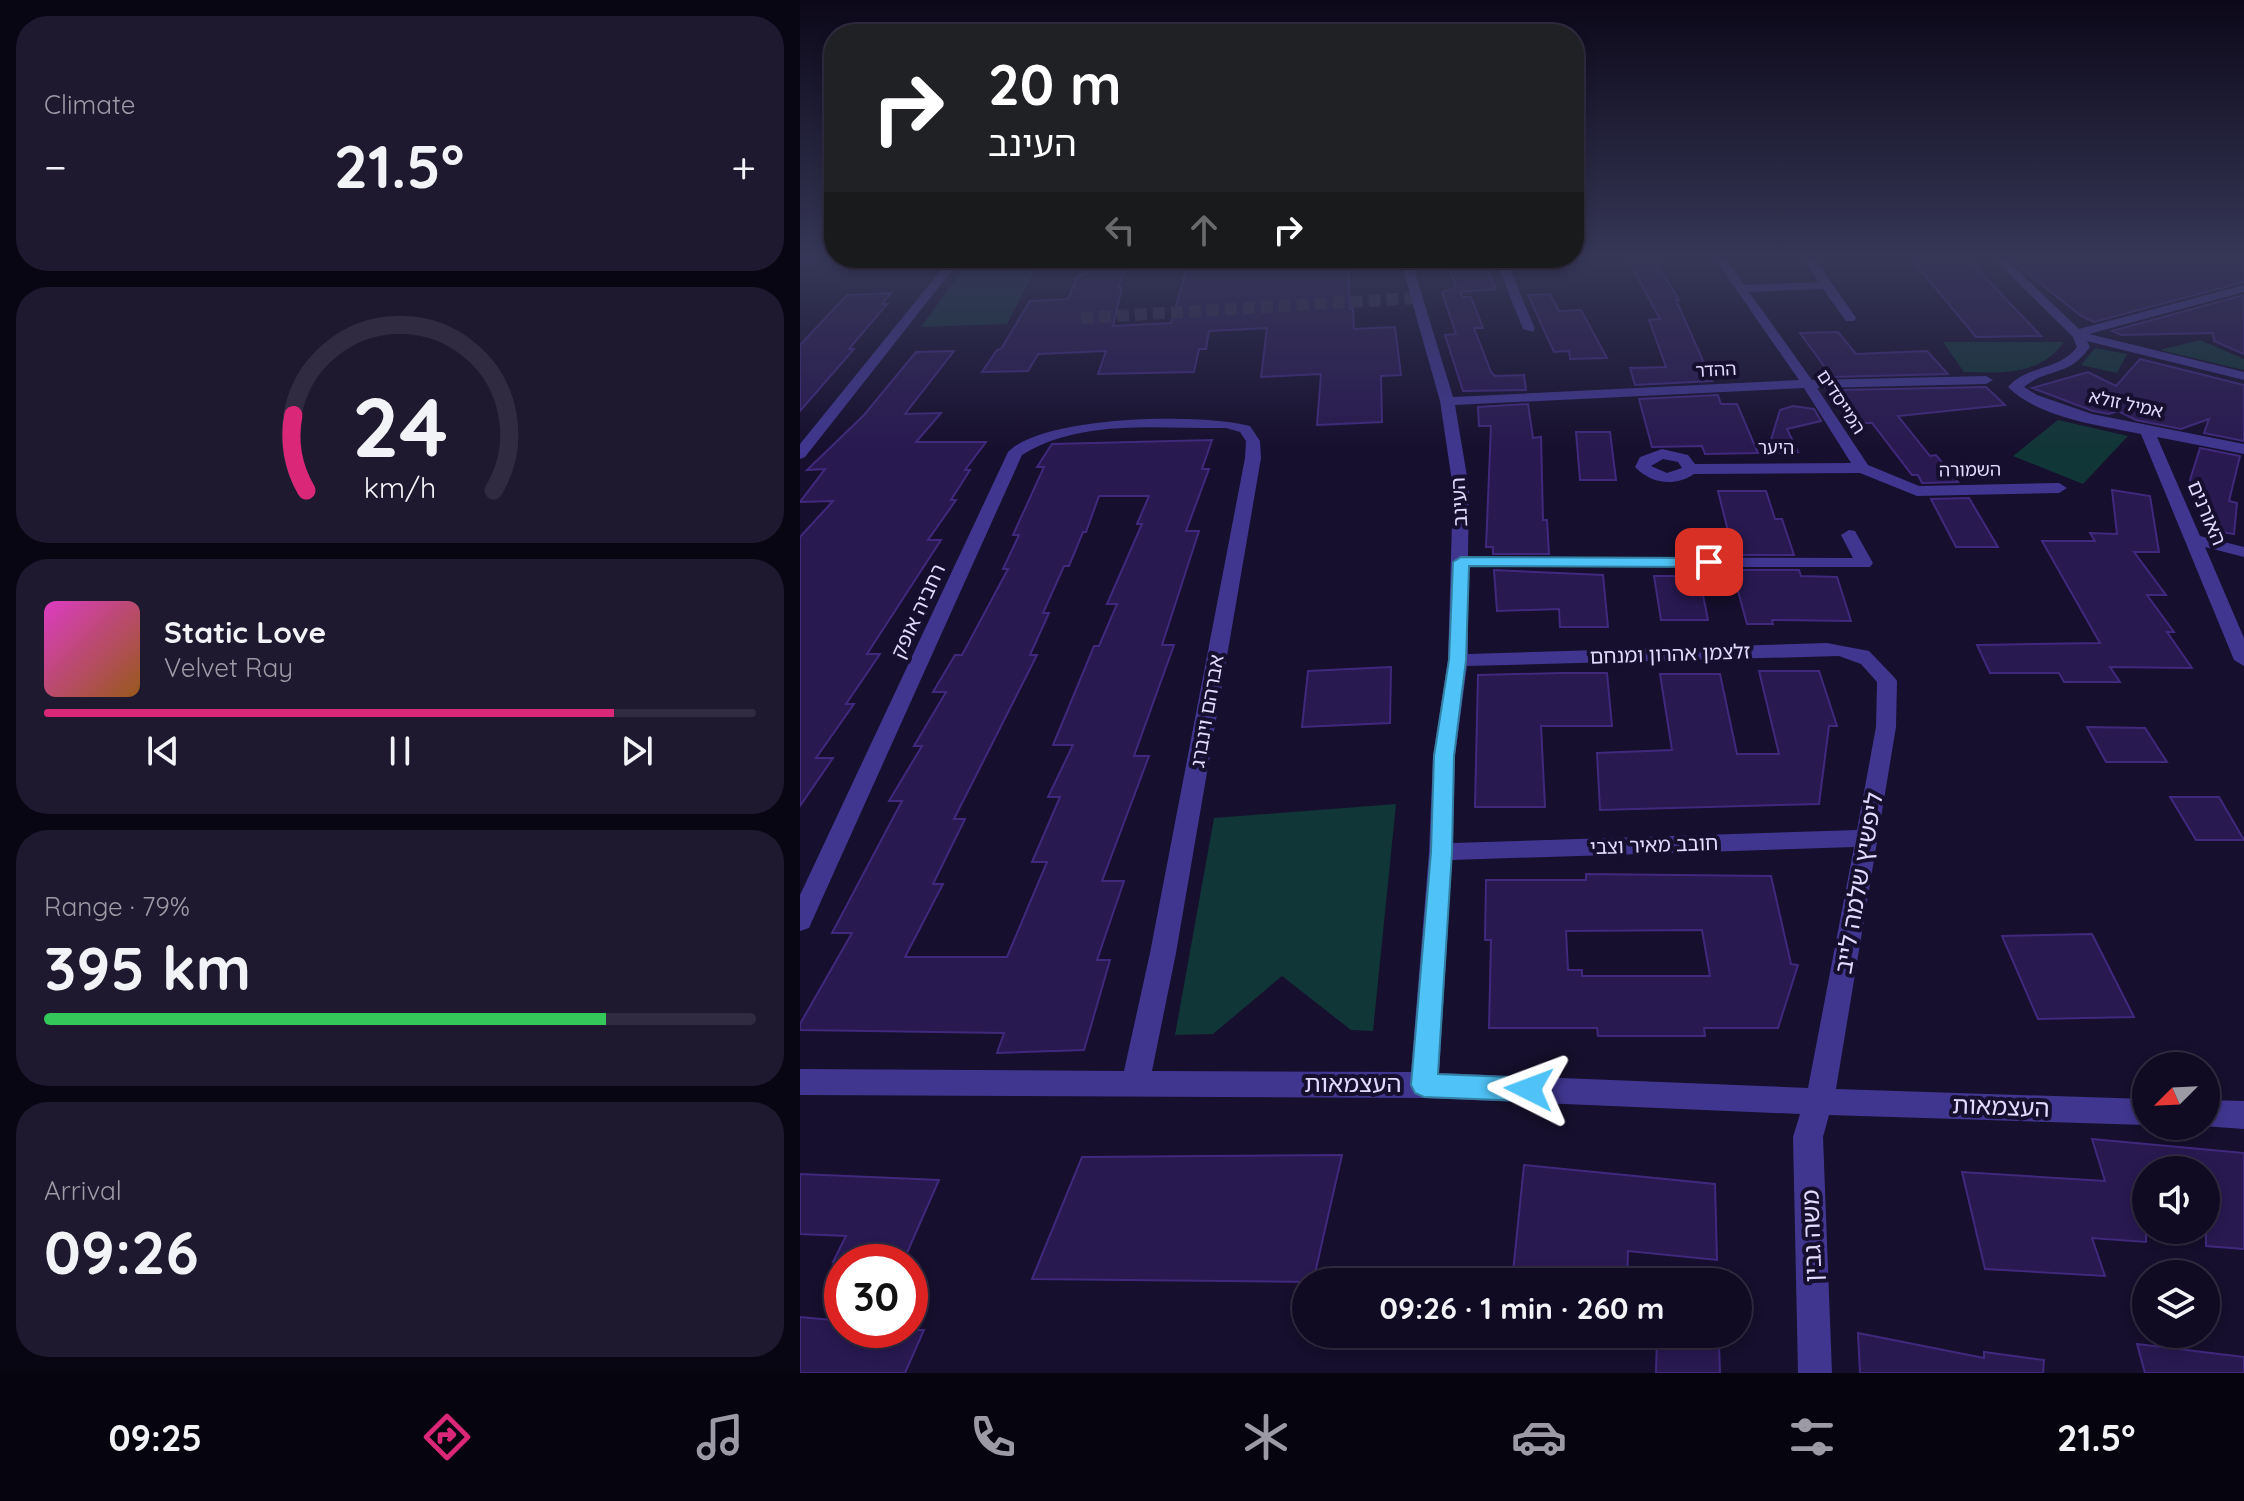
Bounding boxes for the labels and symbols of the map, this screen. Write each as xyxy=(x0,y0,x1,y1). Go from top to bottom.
street label: ההדר xyxy=(1695,357,1737,382)
street label: המייסדים xyxy=(1812,365,1871,438)
street label: אמיל זולא xyxy=(2087,384,2165,423)
street label: היער xyxy=(1758,436,1794,459)
street label: השמורה xyxy=(1939,457,2001,482)
street label: העינב xyxy=(1445,477,1472,527)
street label: האורנים xyxy=(2183,477,2232,549)
pin xyxy=(1675,528,1743,596)
street label: רחביה אופק xyxy=(885,560,950,662)
street label: זלצמן אהרון ומנחם xyxy=(1589,638,1751,669)
street label: אברהם וינברג xyxy=(1184,653,1229,769)
street label: ליפשיץ שלמה לייב xyxy=(1827,790,1889,976)
street label: חובב מאיר וצבי xyxy=(1589,830,1719,859)
position arrow xyxy=(1487,1047,1571,1131)
north arrow xyxy=(2132,1052,2220,1140)
street label: העצמאות xyxy=(1304,1068,1402,1098)
street label: העצמאות xyxy=(1952,1089,2050,1123)
street label: משה גבין xyxy=(1794,1189,1828,1283)
speed limit sign: 30 xyxy=(824,1244,928,1348)

